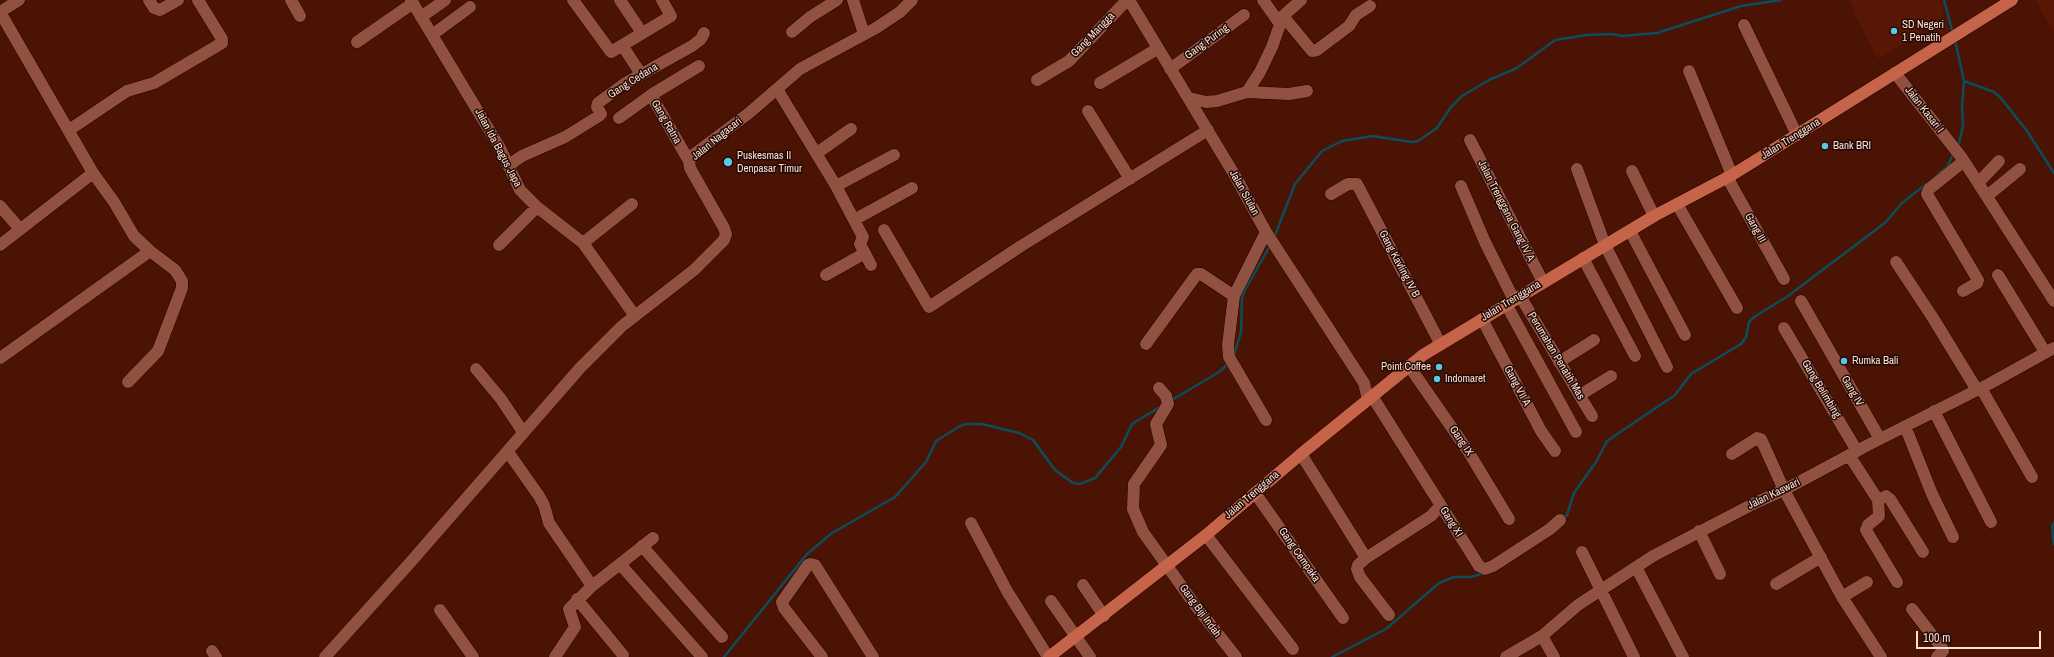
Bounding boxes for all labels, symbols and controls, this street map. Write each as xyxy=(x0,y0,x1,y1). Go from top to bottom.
street label: Gang Mangga xyxy=(1068,10,1118,60)
place label: SD Negeri 1 Penatih xyxy=(1902,18,1944,44)
street label: Gang Puring xyxy=(1182,22,1232,62)
marker: SD Negeri 1 Penatih xyxy=(1889,26,1899,36)
street label: Gang Cedana xyxy=(606,61,660,101)
street label: Jalan Kasari I xyxy=(1902,84,1946,136)
street label: Gang Ratna xyxy=(648,98,684,146)
street label: Jalan Ida Bagus Japa xyxy=(472,107,524,189)
street label: Jalan Nagasari xyxy=(689,115,745,163)
street label: Jalan Trenggana xyxy=(1759,116,1823,162)
place label: Bank BRI xyxy=(1833,139,1871,153)
marker: Bank BRI xyxy=(1820,141,1830,151)
place label: Puskesmas II Denpasar Timur xyxy=(737,149,802,175)
marker: Puskesmas II Denpasar Timur xyxy=(722,156,734,168)
street label: Jalan Trenggana Gang IV A xyxy=(1475,158,1537,264)
street label: Jalan Siulan xyxy=(1226,168,1262,218)
street label: Gang III xyxy=(1741,211,1769,245)
street label: Gang Kavling IV B xyxy=(1376,228,1422,300)
street label: Jalan Trenggana xyxy=(1479,278,1543,324)
street label: Perumahan Penatih Mas xyxy=(1525,310,1587,402)
place label: Rumka Bali xyxy=(1852,354,1899,368)
marker: Rumka Bali xyxy=(1839,356,1849,366)
street label: Gang Belimbing xyxy=(1799,358,1843,420)
place label: Point Coffee xyxy=(1381,360,1431,374)
marker: Point Coffee xyxy=(1434,362,1444,372)
street label: Gang VII A xyxy=(1501,363,1533,409)
place label: Indomaret xyxy=(1445,372,1486,386)
street label: Gang IV xyxy=(1838,373,1866,409)
marker: Indomaret xyxy=(1432,374,1442,384)
street label: Gang IX xyxy=(1446,424,1476,458)
street label: Jalan Trenggana xyxy=(1222,468,1282,522)
street label: Jalan Kaswari xyxy=(1746,476,1802,512)
street label: Gang XI xyxy=(1437,504,1465,540)
street label: Gang Cempaka xyxy=(1275,525,1323,585)
street label: Gang Biji Indah xyxy=(1176,582,1224,640)
scale bar xyxy=(1918,623,2043,649)
text: 100 m xyxy=(1923,630,1950,646)

